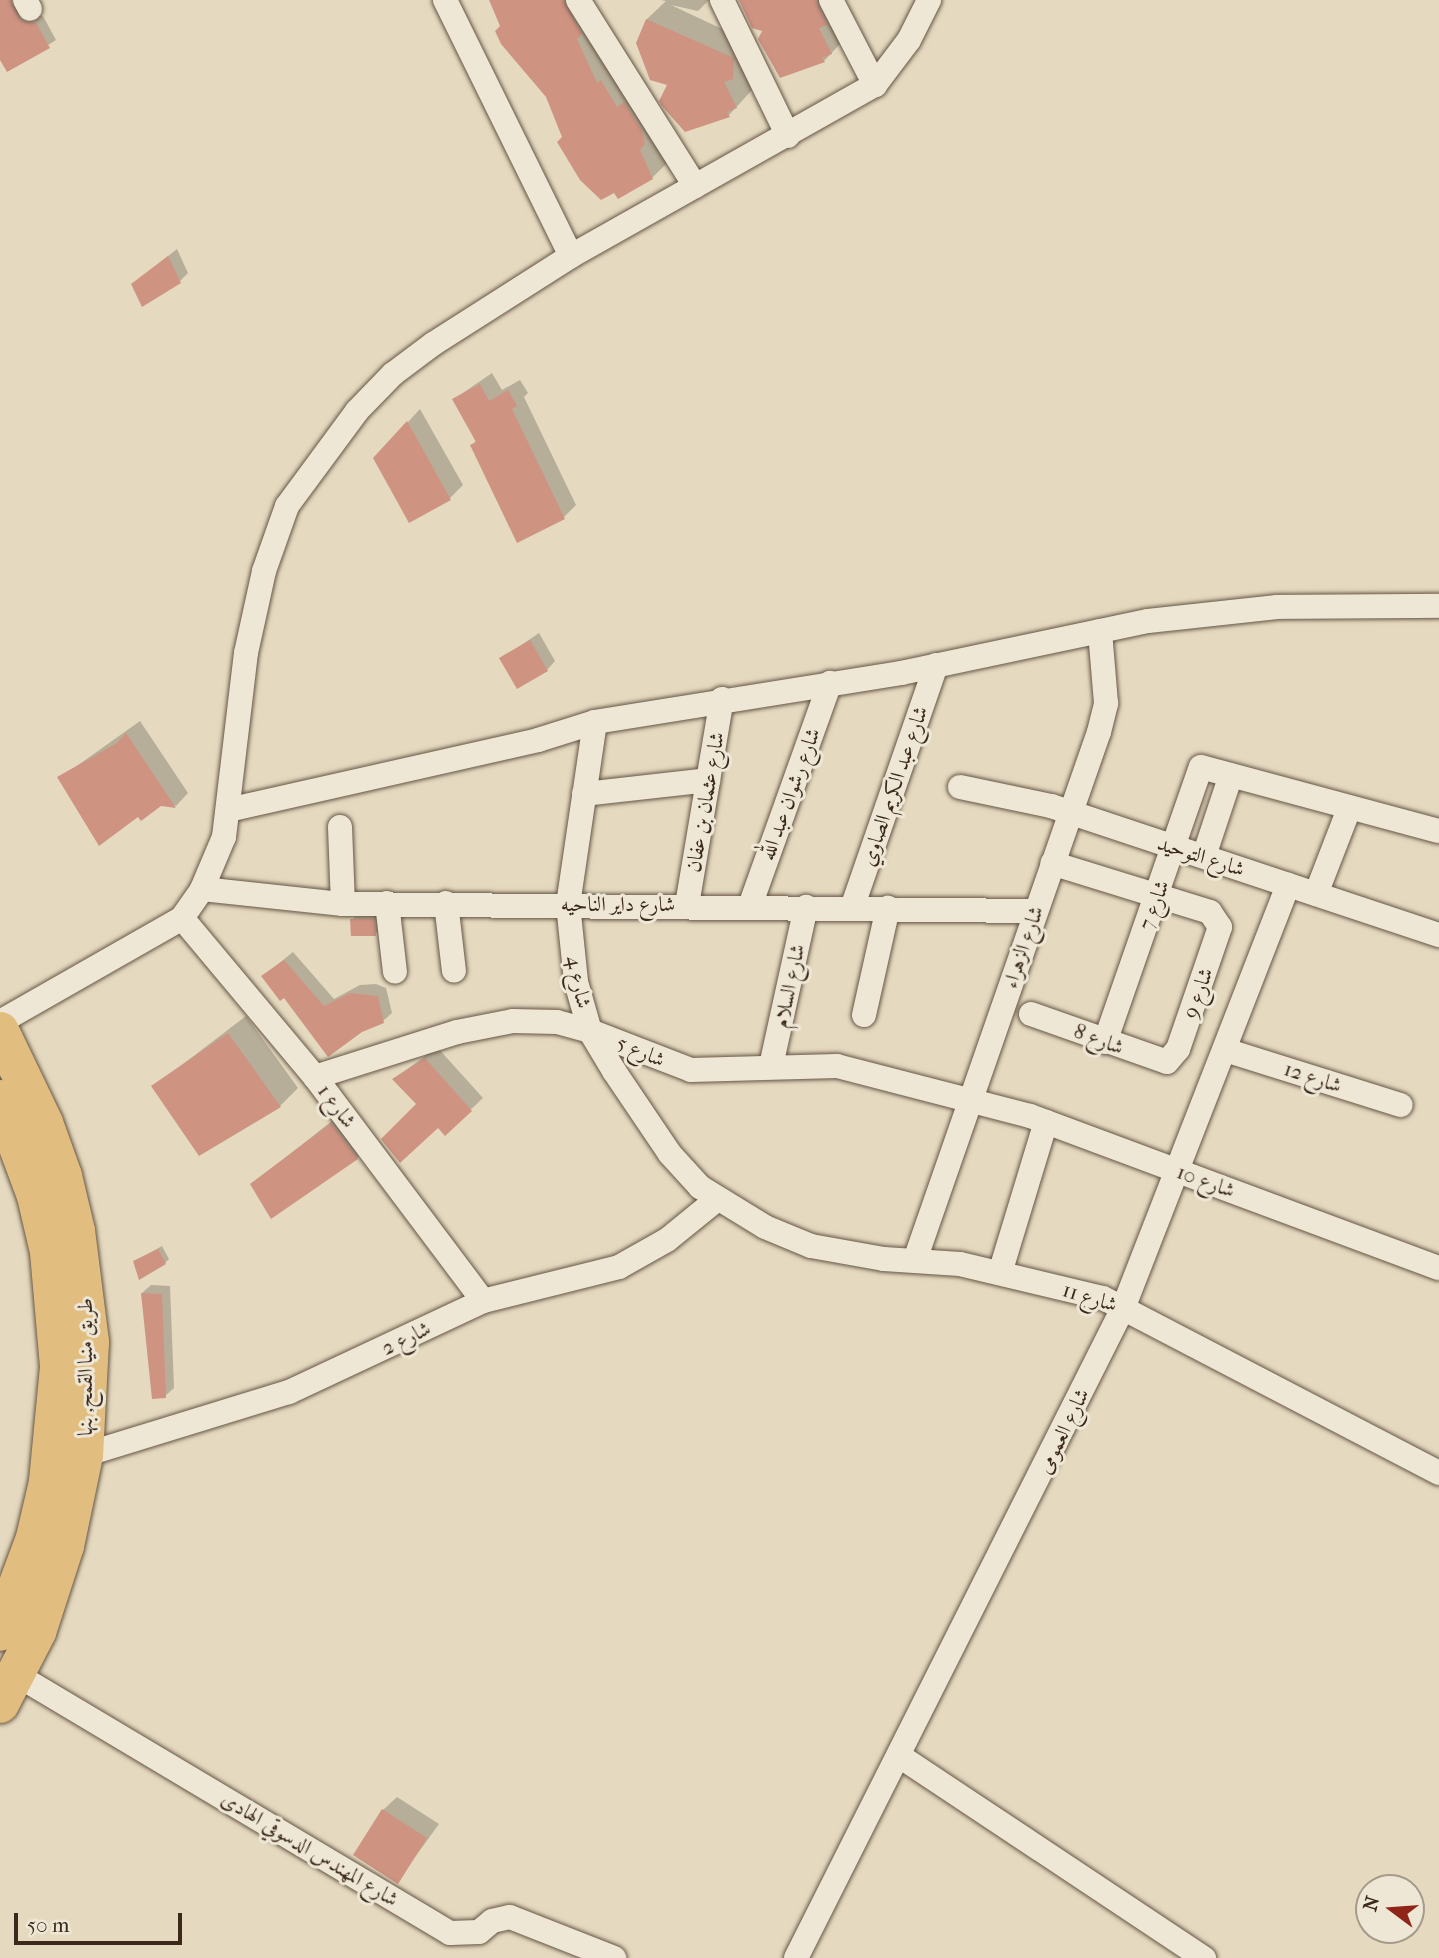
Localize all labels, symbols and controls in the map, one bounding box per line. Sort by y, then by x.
street label: شارع عبد الكريم الصاوي [855,703,933,869]
street label: شارع رشوان عبد الله [754,724,826,864]
street label: شارع عثمان بن عفان [680,730,730,874]
street label: شارع التوحيد [1154,830,1248,882]
street label: شارع 7 [1133,877,1175,933]
street label: شارع داير الناحيه [561,891,675,917]
street label: شارع الزهراء [997,903,1049,991]
street label: شارع السلام [768,942,810,1030]
street label: شارع 4 [561,953,597,1011]
street label: شارع 9 [1178,964,1218,1022]
street label: شارع 8 [1070,1018,1128,1060]
street label: شارع 5 [613,1030,669,1072]
street label: شارع 12 [1281,1056,1345,1098]
street label: شارع 1 [312,1079,362,1133]
street label: شارع 10 [1174,1159,1238,1203]
street label: شارع 11 [1060,1277,1120,1317]
street label: طريق منيا القمح, بنها [72,1298,98,1436]
street label: شارع 2 [377,1315,435,1361]
street label: شارع العمومى [1032,1384,1094,1478]
street label: شارع المهندس الدسوقي الهادى [217,1786,403,1912]
north arrow [1355,1874,1425,1944]
text: N [1359,1894,1384,1914]
scale bar [18,1898,186,1942]
text: 50 m [27,1913,70,1937]

